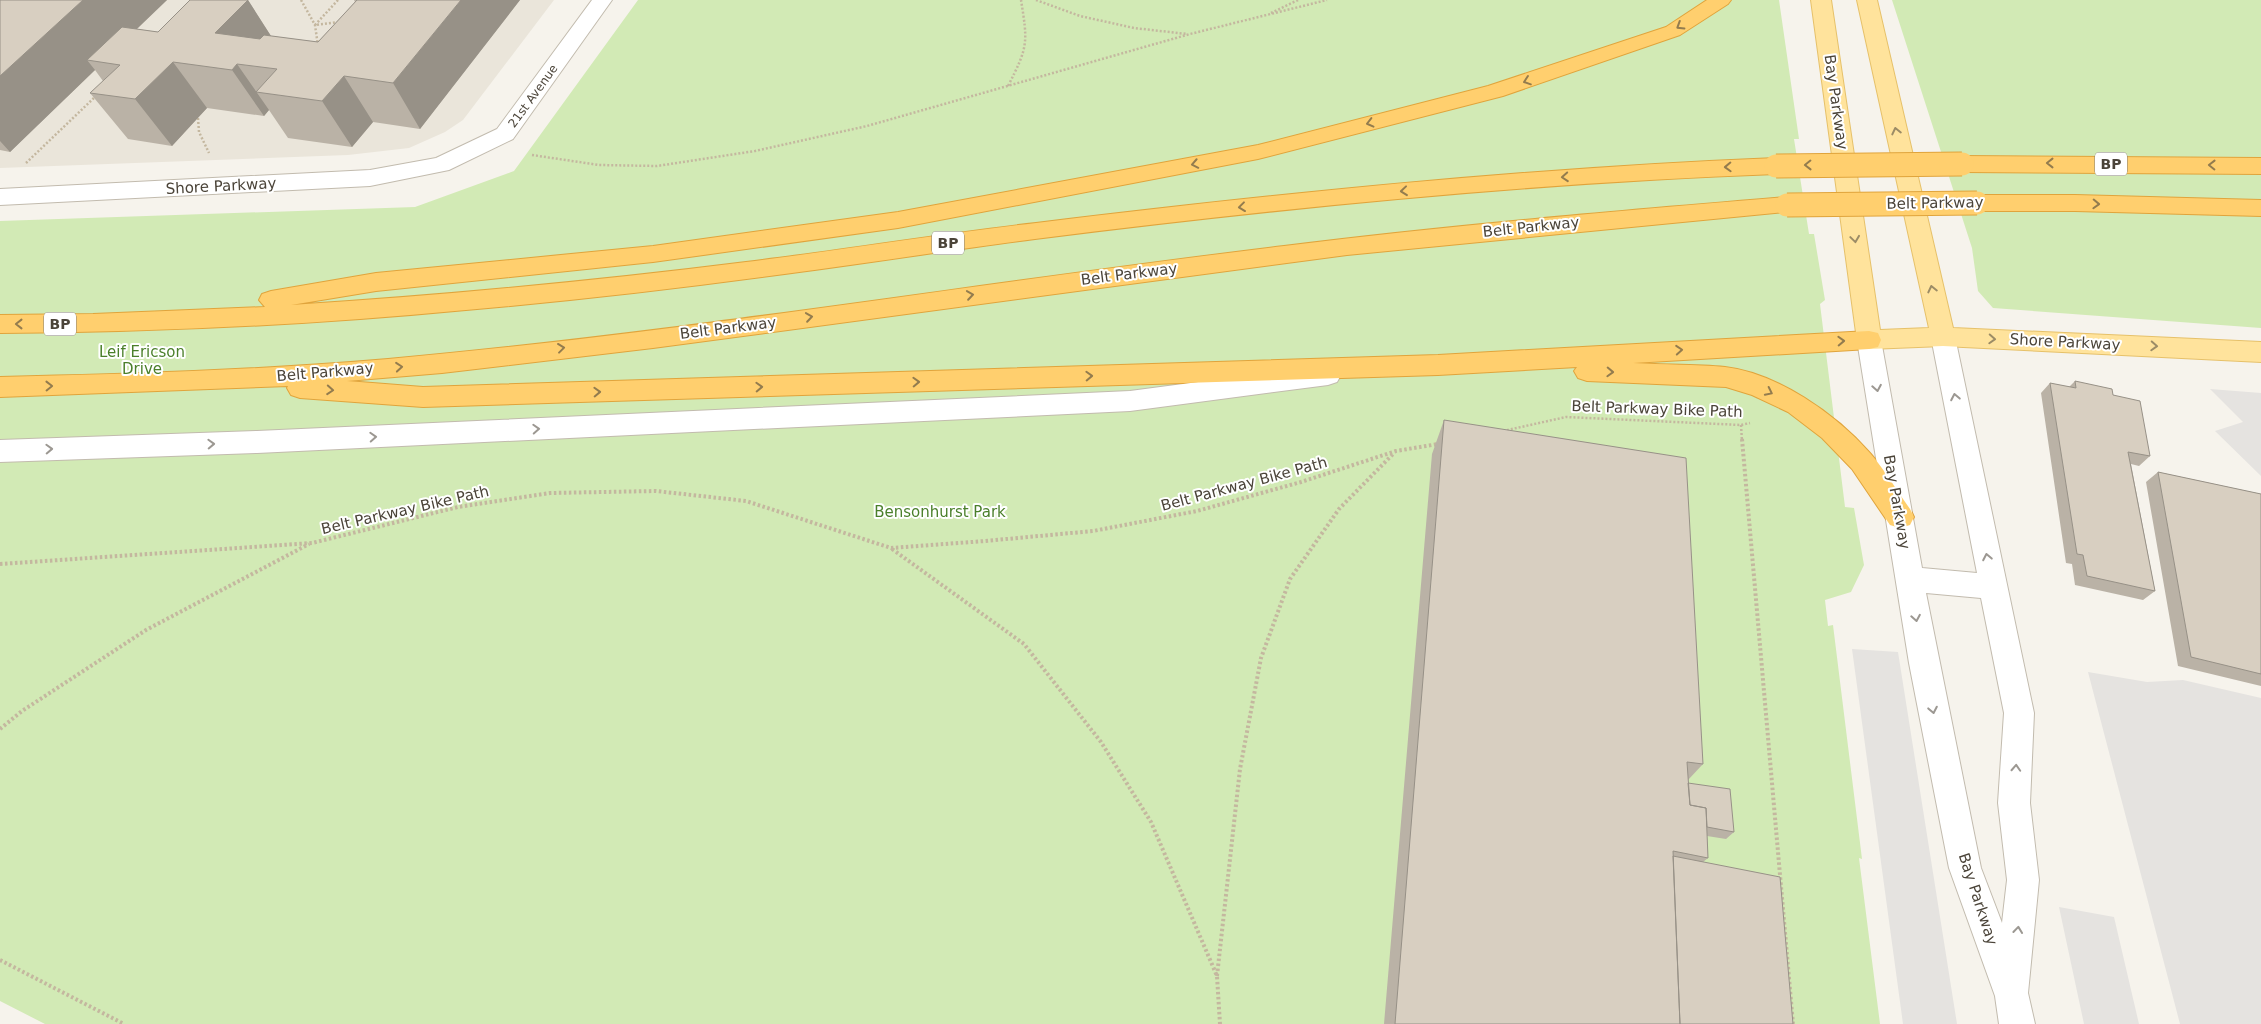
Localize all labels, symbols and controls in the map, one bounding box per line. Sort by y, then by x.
one-way arrow [1676,20,1685,30]
street label: Bay Parkway [1820,53,1852,151]
street label: 21st Avenue [505,62,561,130]
one-way arrow [1523,75,1532,85]
one-way arrow [1366,117,1375,128]
one-way arrow [1892,126,1902,135]
road number: BP [2095,152,2127,175]
one-way arrow [1191,158,1199,169]
one-way arrow [2046,158,2054,168]
one-way arrow [1804,160,1812,171]
one-way arrow [2208,160,2216,170]
one-way arrow [1723,162,1731,173]
one-way arrow [1561,171,1569,182]
street label: Shore Parkway [165,174,277,198]
one-way arrow [1399,185,1407,196]
street label: Belt Parkway [1886,193,1984,213]
one-way arrow [2092,198,2100,209]
one-way arrow [1238,201,1246,212]
street label: Belt Parkway [1482,213,1580,241]
road number: BP [932,232,964,254]
one-way arrow [1849,235,1860,243]
street label: Belt Parkway [1080,259,1178,289]
one-way arrow [1927,285,1938,294]
one-way arrow [966,290,974,301]
road number: BP [44,312,76,336]
one-way arrow [805,312,813,323]
street label: Belt Parkway [679,313,777,343]
one-way arrow [15,319,22,329]
street label: Shore Parkway [2009,330,2121,354]
one-way arrow [1988,334,1996,344]
one-way arrow [1838,336,1846,346]
one-way arrow [2150,341,2158,352]
park label: Leif Ericson Drive [99,343,185,378]
one-way arrow [557,343,565,354]
one-way arrow [1675,345,1683,356]
street label: Belt Parkway [276,359,374,385]
one-way arrow [396,361,404,372]
one-way arrow [1606,367,1614,378]
one-way arrow [1086,371,1093,381]
one-way arrow [912,376,920,387]
one-way arrow [45,380,53,391]
one-way arrow [756,381,764,392]
one-way arrow [1872,384,1882,393]
one-way arrow [326,385,334,396]
one-way arrow [593,386,601,397]
one-way arrow [1764,386,1773,396]
one-way arrow [1950,393,1961,402]
street label: Belt Parkway Bike Path [1571,397,1743,421]
one-way arrow [532,424,540,434]
one-way arrow [370,431,378,442]
one-way arrow [207,438,215,449]
one-way arrow [45,444,53,455]
street label: Belt Parkway Bike Path [1159,453,1329,515]
street label: Bay Parkway [1880,453,1914,551]
street label: Belt Parkway Bike Path [319,482,491,538]
park label: Bensonhurst Park [874,503,1006,521]
one-way arrow [1982,552,1993,561]
one-way arrow [1910,614,1921,622]
one-way arrow [1928,706,1938,715]
one-way arrow [2010,764,2021,772]
street label: Bay Parkway [1955,851,2001,947]
one-way arrow [2012,926,2023,934]

